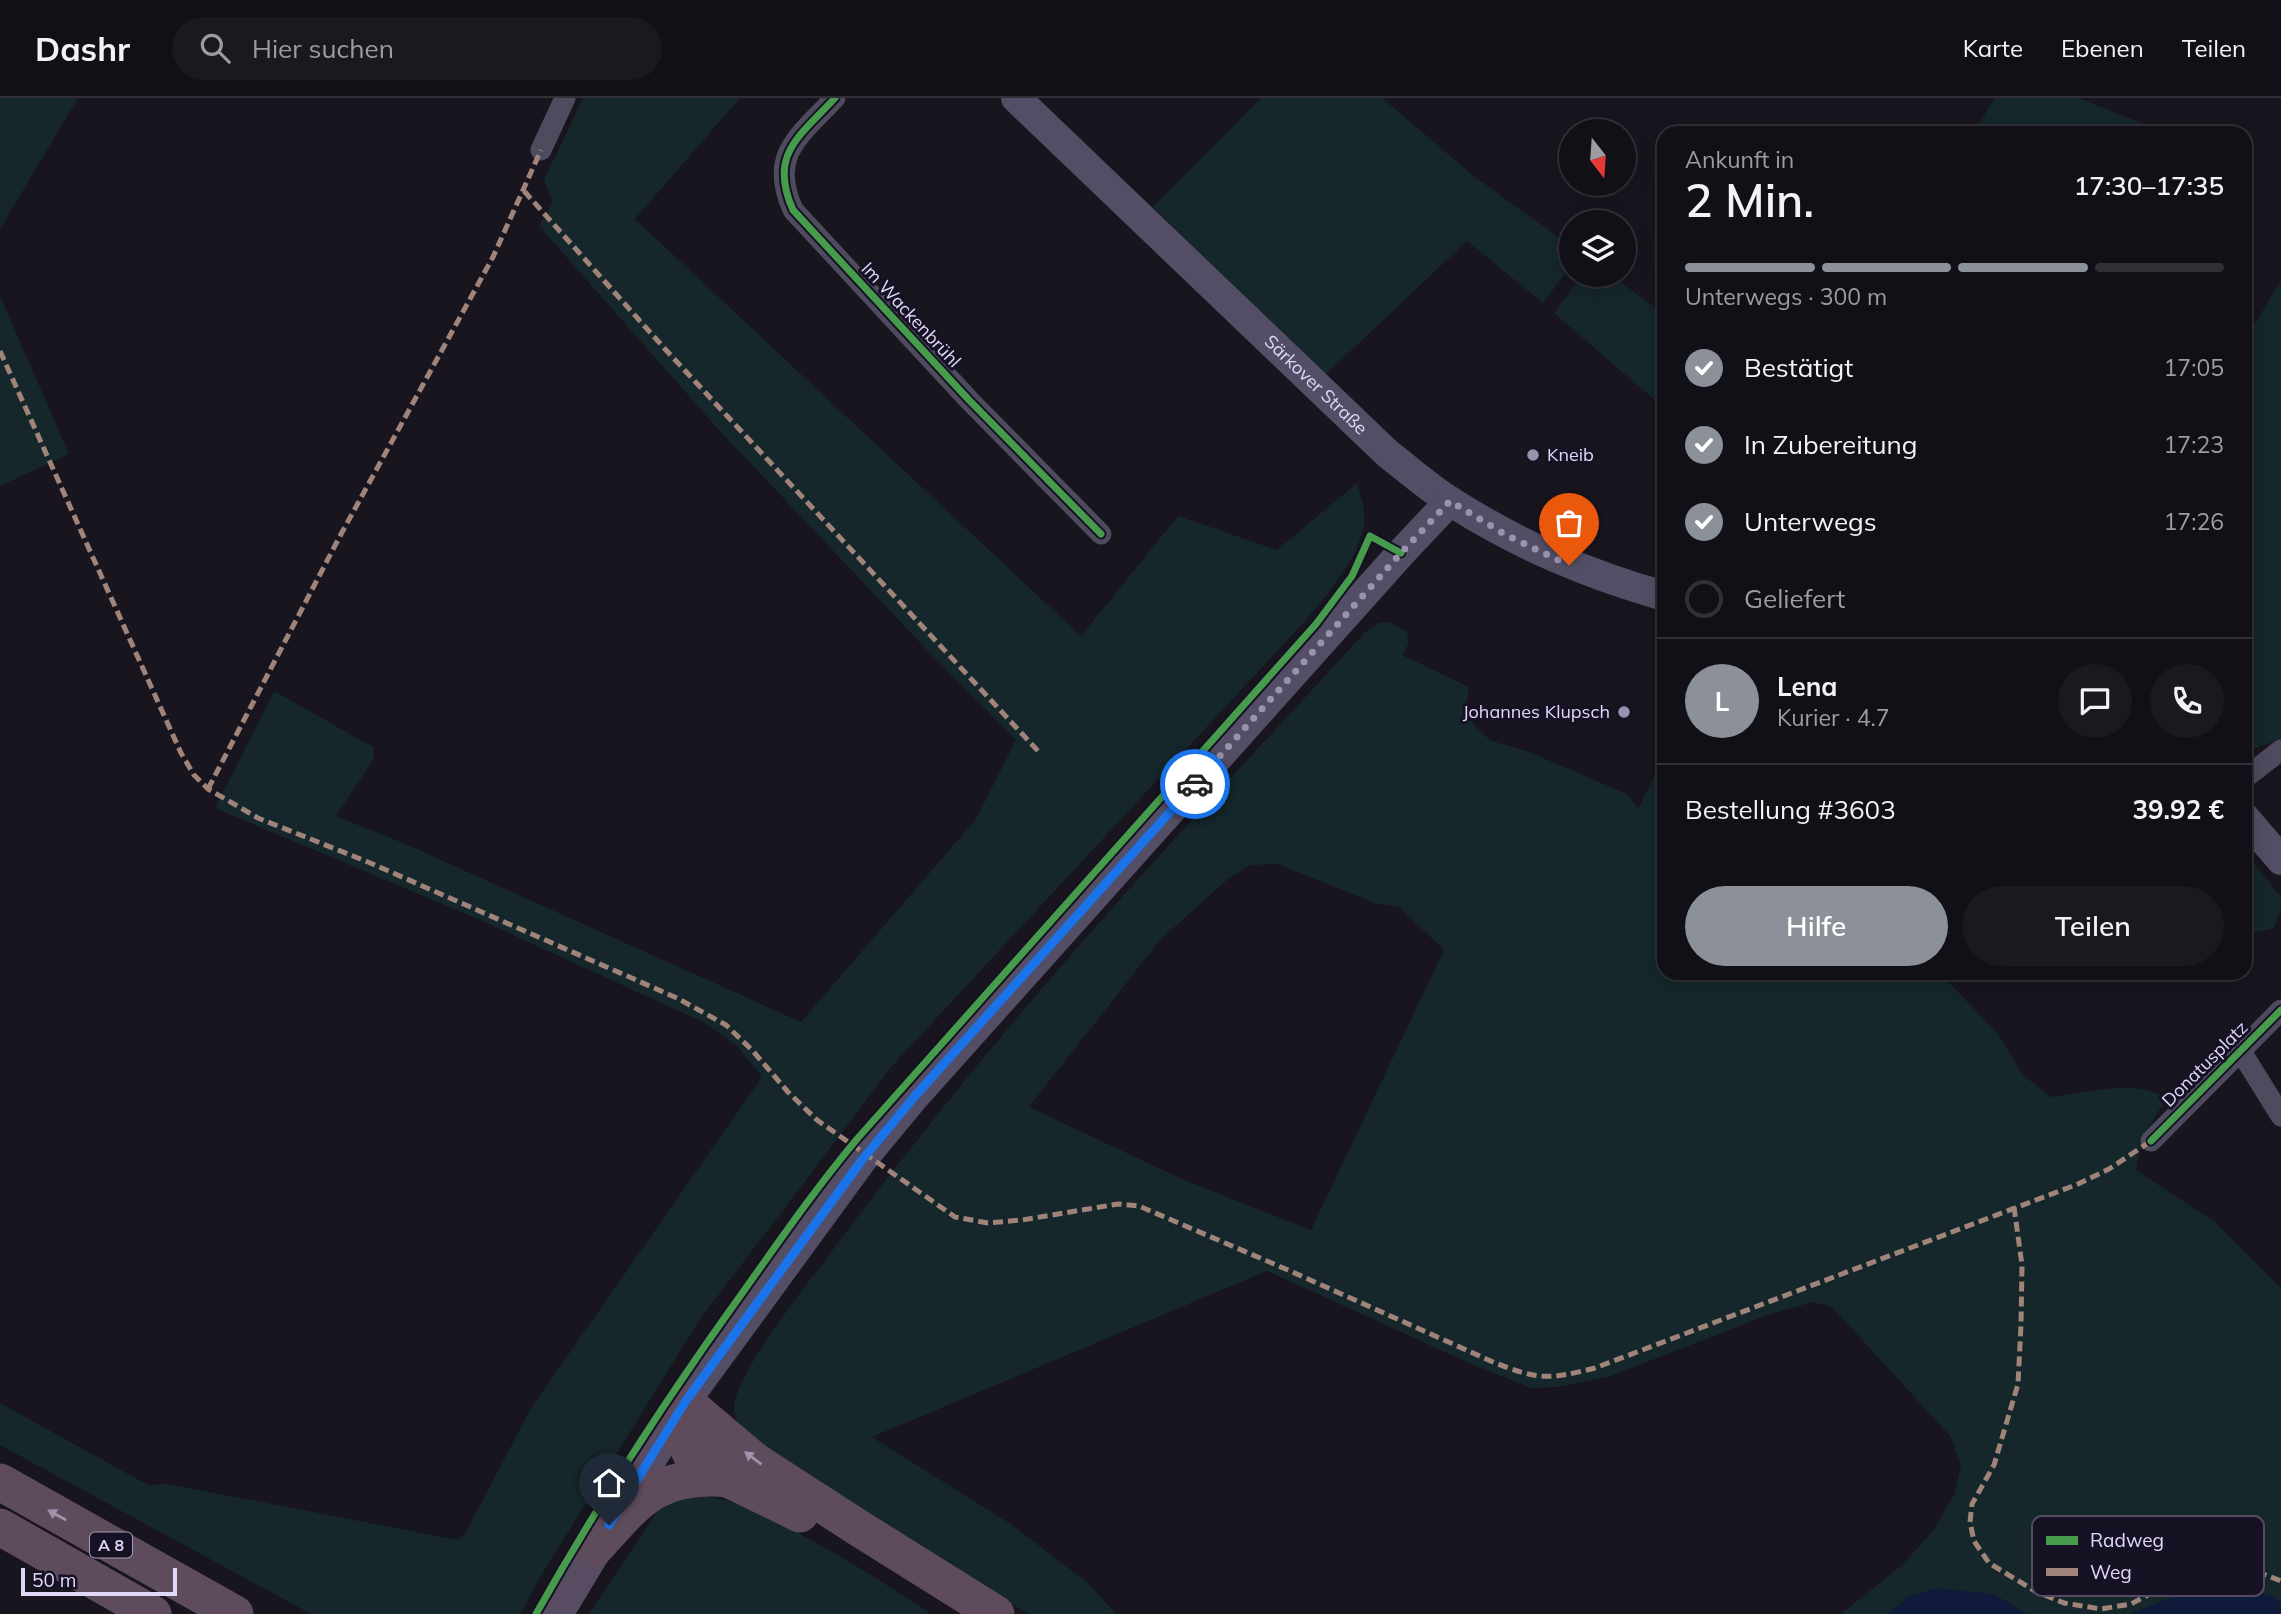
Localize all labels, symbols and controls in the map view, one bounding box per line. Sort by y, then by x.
search box [172,17,662,80]
text: Dashr [35,28,130,69]
icon: search [196,29,234,67]
text: Hier suchen [252,32,394,65]
text: Karte [1963,33,2023,63]
text: Ebenen [2061,33,2144,63]
text: Teilen [2182,33,2246,63]
north arrow [1559,119,1636,196]
map controls [1559,119,1636,287]
text: Ankunft in [1685,145,1794,174]
text: 17:30–17:35 [2074,169,2224,202]
text: 2 Min. [1685,171,1814,229]
button: layers [1559,210,1636,287]
street label: Im Wackenbrühl [857,257,966,372]
text: Unterwegs · 300 m [1685,282,1887,311]
street label: Särkover Straße [1260,330,1373,439]
icon: check [1685,349,1723,387]
text: Bestätigt [1744,351,1853,384]
text: 17:05 [2164,353,2224,382]
icon: check [1685,426,1723,464]
text: In Zubereitung [1744,428,1917,461]
text: 17:23 [2164,430,2224,459]
place label: Kneib [1547,443,1594,466]
marker: Kneib [1525,447,1541,463]
pin [1539,493,1599,565]
icon: check [1685,503,1723,541]
icon: bag [1550,504,1588,542]
text: Unterwegs [1744,505,1877,538]
text: 17:26 [2164,507,2224,536]
text: Geliefert [1744,582,1845,615]
button: chat [2058,664,2132,738]
button: phone [2150,664,2224,738]
text: Lena [1777,670,1837,703]
text: L [1715,685,1729,718]
place label: Johannes Klupsch [1463,700,1610,723]
text: Kurier · 4.7 [1777,703,1889,732]
marker: Johannes Klupsch [1616,704,1632,720]
courier [1160,749,1230,819]
icon: car [1176,765,1214,803]
text: Bestellung #3603 [1685,793,1896,826]
text: 39.92 € [2132,793,2224,826]
button: Hilfe [1685,886,1948,966]
button: Teilen [1962,886,2224,966]
street label: Donatusplatz [2157,1016,2252,1111]
one-way arrow [745,1451,763,1466]
pin [579,1453,639,1525]
icon: home [590,1464,628,1502]
one-way arrow [47,1509,67,1521]
legend [2032,1516,2264,1596]
text: Radweg [2090,1528,2164,1552]
road number: A 8 [90,1532,132,1558]
text: Weg [2090,1560,2132,1584]
scale bar [21,1565,177,1597]
text: 50 m [32,1568,76,1592]

